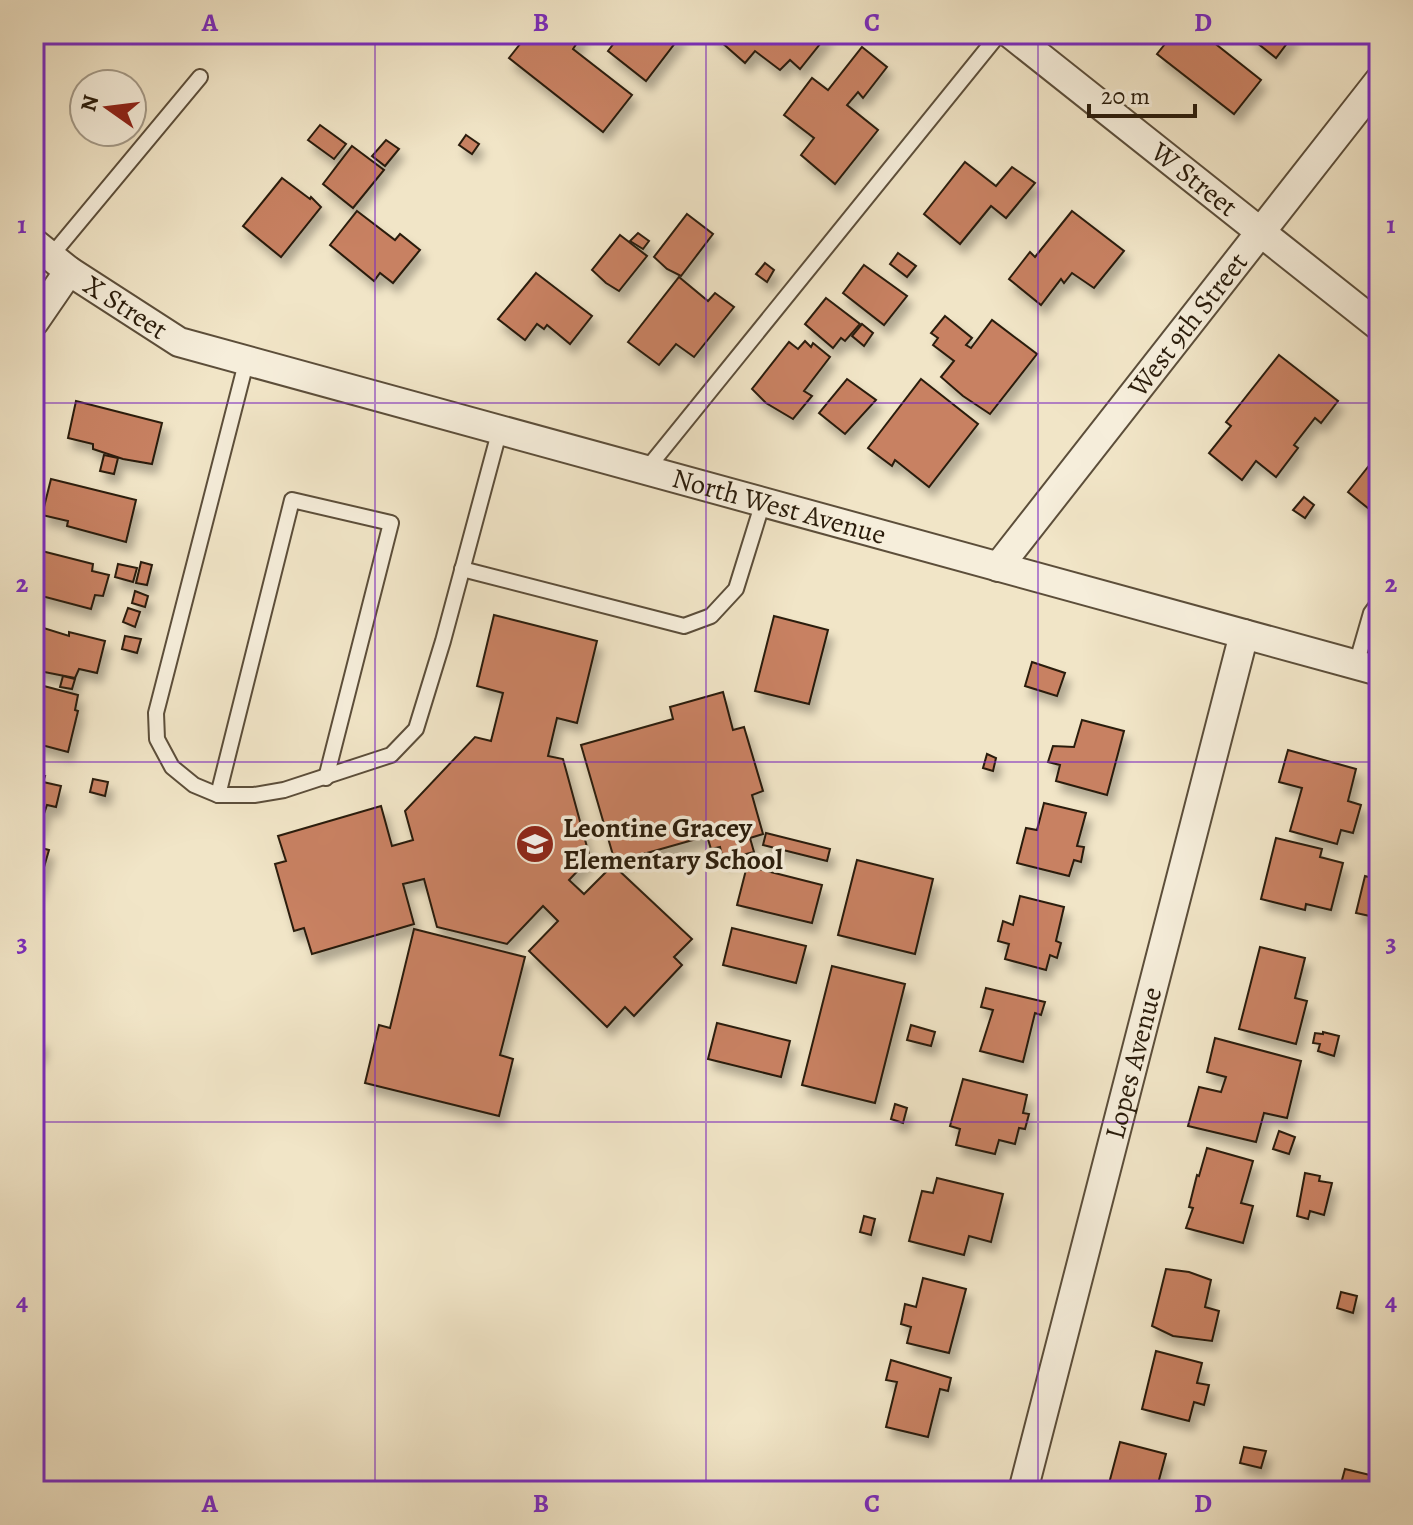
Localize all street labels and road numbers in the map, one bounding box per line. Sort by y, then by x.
street label: W Street [1142,133,1245,226]
street label: West 9th Street [1119,244,1257,406]
street label: X Street [76,266,175,349]
street label: North West Avenue [668,459,890,554]
street label: Lopes Avenue [1096,983,1171,1143]

